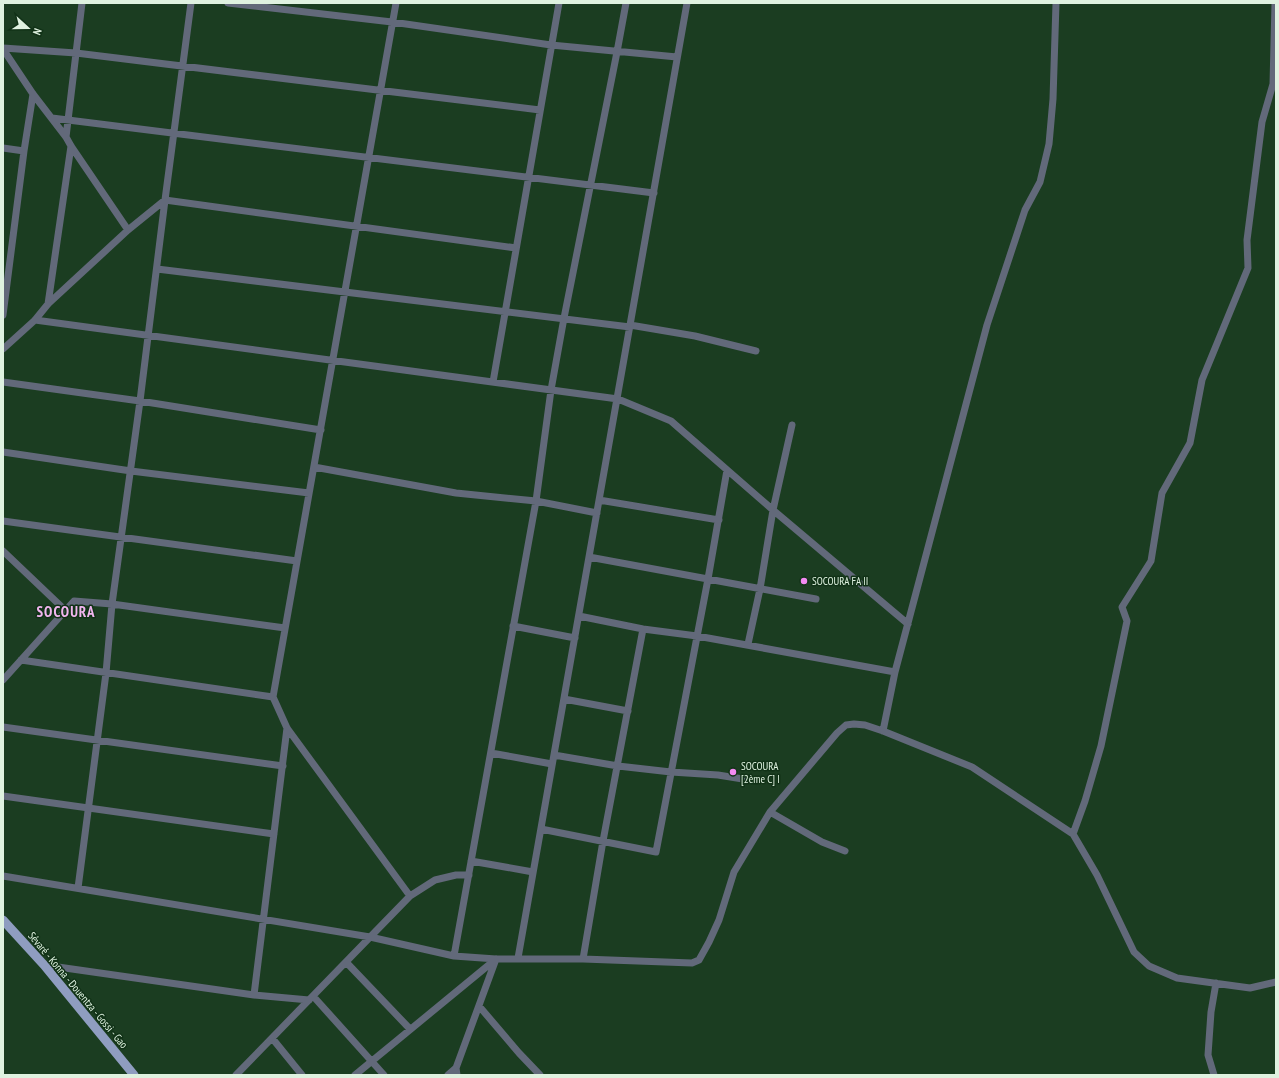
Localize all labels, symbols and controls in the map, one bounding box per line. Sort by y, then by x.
north arrow [8,8,48,48]
text: N [30,26,45,37]
place label: SOCOURA FA II [812,574,868,588]
marker: SOCOURA FA II [799,576,809,586]
district label: SOCOURA [37,602,95,621]
place label: SOCOURA [2ème C] I [741,759,780,786]
marker: SOCOURA [2ème C] I [728,767,738,777]
street label: Sévaré - Konna - Douentza - Gossi - Gao [25,929,131,1051]

